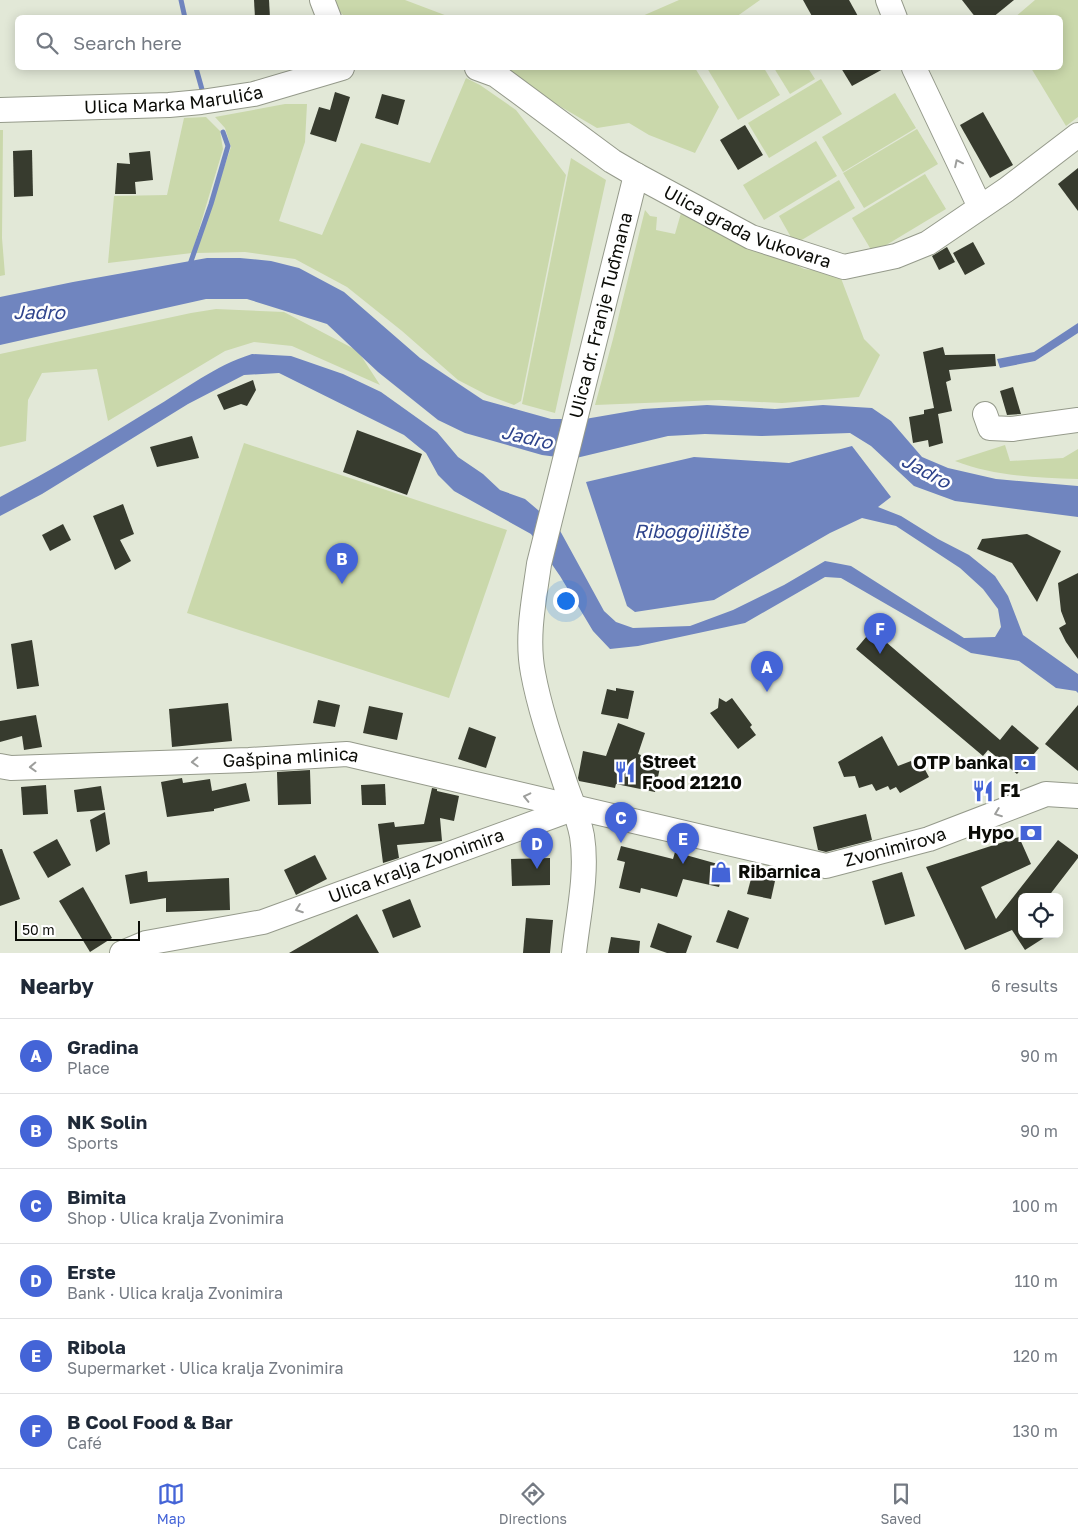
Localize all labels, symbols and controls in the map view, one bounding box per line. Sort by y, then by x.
search box [15,15,1063,70]
icon: search [33,29,61,57]
text: Search here [73,31,182,54]
street label: Ulica Marka Marulića [84,80,266,118]
one-way arrow [954,159,965,168]
street label: Ulica grada Vukovara [660,180,834,272]
street label: Ulica dr. Franje Tuđmana [564,210,636,420]
water label: Jadro [13,300,66,323]
water label: Jadro [499,420,556,454]
water label: Jadro [898,448,956,494]
water label: Ribogojilište [634,519,750,542]
pin: B [326,543,358,584]
your location [553,588,579,614]
pin: F [864,613,896,654]
pin: A [751,651,783,692]
street label: Gašpina mlinica [222,742,361,771]
place label: Street Food 21210 [642,750,742,793]
bank icon: OTP banka [1012,750,1038,776]
place label: OTP banka [913,751,1008,773]
one-way arrow [191,756,199,767]
restaurant icon: Street Food 21210 [612,759,638,785]
one-way arrow [28,762,36,773]
restaurant icon: F1 [970,778,996,804]
place label: F1 [1000,779,1020,801]
one-way arrow [523,792,532,803]
pin: C [605,802,637,843]
one-way arrow [994,806,1003,817]
bank icon: Hypo [1018,820,1044,846]
place label: Hypo [968,821,1014,843]
street label: Zvonimirova [842,822,949,871]
street label: Ulica kralja Zvonimira [325,823,507,907]
pin: E [667,823,699,864]
pin: D [521,828,553,869]
shop icon: Ribarnica [708,859,734,885]
place label: Ribarnica [738,860,821,882]
map controls [1018,893,1063,938]
button: locate [1018,893,1063,938]
one-way arrow [295,903,304,913]
scale bar [15,918,140,941]
text: 50 m [22,921,55,938]
text: Nearby [20,973,94,999]
text: 6 results [991,976,1058,996]
text: Gradina [67,1035,139,1058]
text: A [30,1046,42,1066]
text: 90 m [1020,1046,1058,1066]
text: Place [67,1058,110,1078]
text: NK Solin [67,1110,147,1133]
text: B [30,1121,42,1141]
text: 90 m [1020,1121,1058,1141]
text: Sports [67,1133,118,1153]
text: Bimita [67,1185,126,1208]
text: C [30,1196,42,1216]
text: 100 m [1012,1196,1058,1216]
text: Shop · Ulica kralja Zvonimira [67,1208,284,1228]
text: Erste [67,1260,116,1283]
text: D [30,1271,42,1291]
text: 110 m [1014,1271,1058,1291]
text: Bank · Ulica kralja Zvonimira [67,1283,283,1303]
text: Ribola [67,1335,126,1358]
text: E [31,1346,41,1366]
text: 120 m [1013,1346,1058,1366]
text: Supermarket · Ulica kralja Zvonimira [67,1358,344,1378]
text: B Cool Food & Bar [67,1410,233,1433]
text: F [31,1421,41,1441]
text: 130 m [1013,1421,1058,1441]
text: Café [67,1433,102,1453]
tab: Map [157,1480,185,1527]
tab: Directions [499,1480,567,1527]
tab: Saved [880,1480,921,1527]

